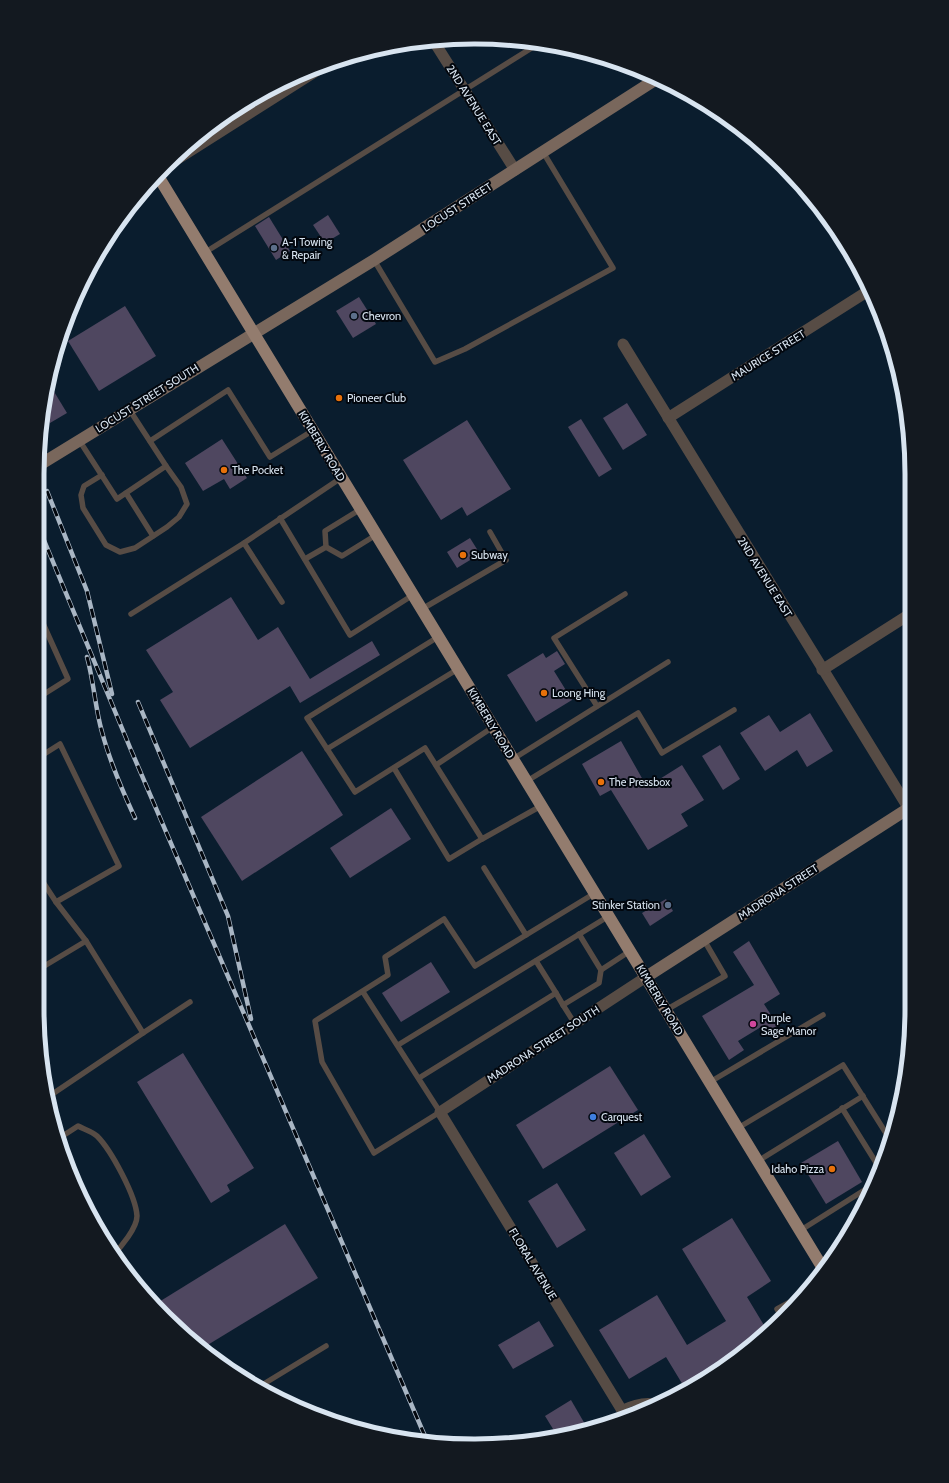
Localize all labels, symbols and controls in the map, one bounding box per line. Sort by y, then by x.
street label: 2ND AVENUE EAST [444,62,505,148]
street label: LOCUST STREET [420,179,495,235]
place label: A-1 Towing & Repair [282,235,333,262]
marker: A-1 Towing & Repair [269,243,279,253]
place label: Chevron [362,309,401,323]
marker: Chevron [349,311,359,321]
street label: MAURICE STREET [728,326,808,384]
street label: LOCUST STREET SOUTH [93,360,201,436]
place label: Pioneer Club [347,391,406,405]
marker: Pioneer Club [334,393,344,403]
street label: KIMBERLY ROAD [295,408,349,484]
place label: The Pocket [232,463,283,477]
marker: The Pocket [219,465,229,475]
street label: 2ND AVENUE EAST [735,534,796,620]
place label: Subway [471,548,508,562]
marker: Subway [458,550,468,560]
street label: KIMBERLY ROAD [464,685,518,761]
place label: Loong Hing [552,686,606,700]
marker: Loong Hing [539,688,549,698]
place label: The Pressbox [609,775,671,789]
marker: The Pressbox [596,777,606,787]
street label: MADRONA STREET [735,861,821,923]
place label: Stinker Station [592,898,660,912]
marker: Stinker Station [663,900,673,910]
street label: KIMBERLY ROAD [633,962,687,1038]
street label: MADRONA STREET SOUTH [484,1002,602,1086]
place label: Purple Sage Manor [761,1011,817,1038]
marker: Purple Sage Manor [748,1019,758,1029]
place label: Carquest [601,1110,642,1124]
marker: Carquest [588,1112,598,1122]
place label: Idaho Pizza [771,1162,825,1176]
marker: Idaho Pizza [827,1164,837,1174]
street label: FLORAL AVENUE [506,1225,560,1303]

